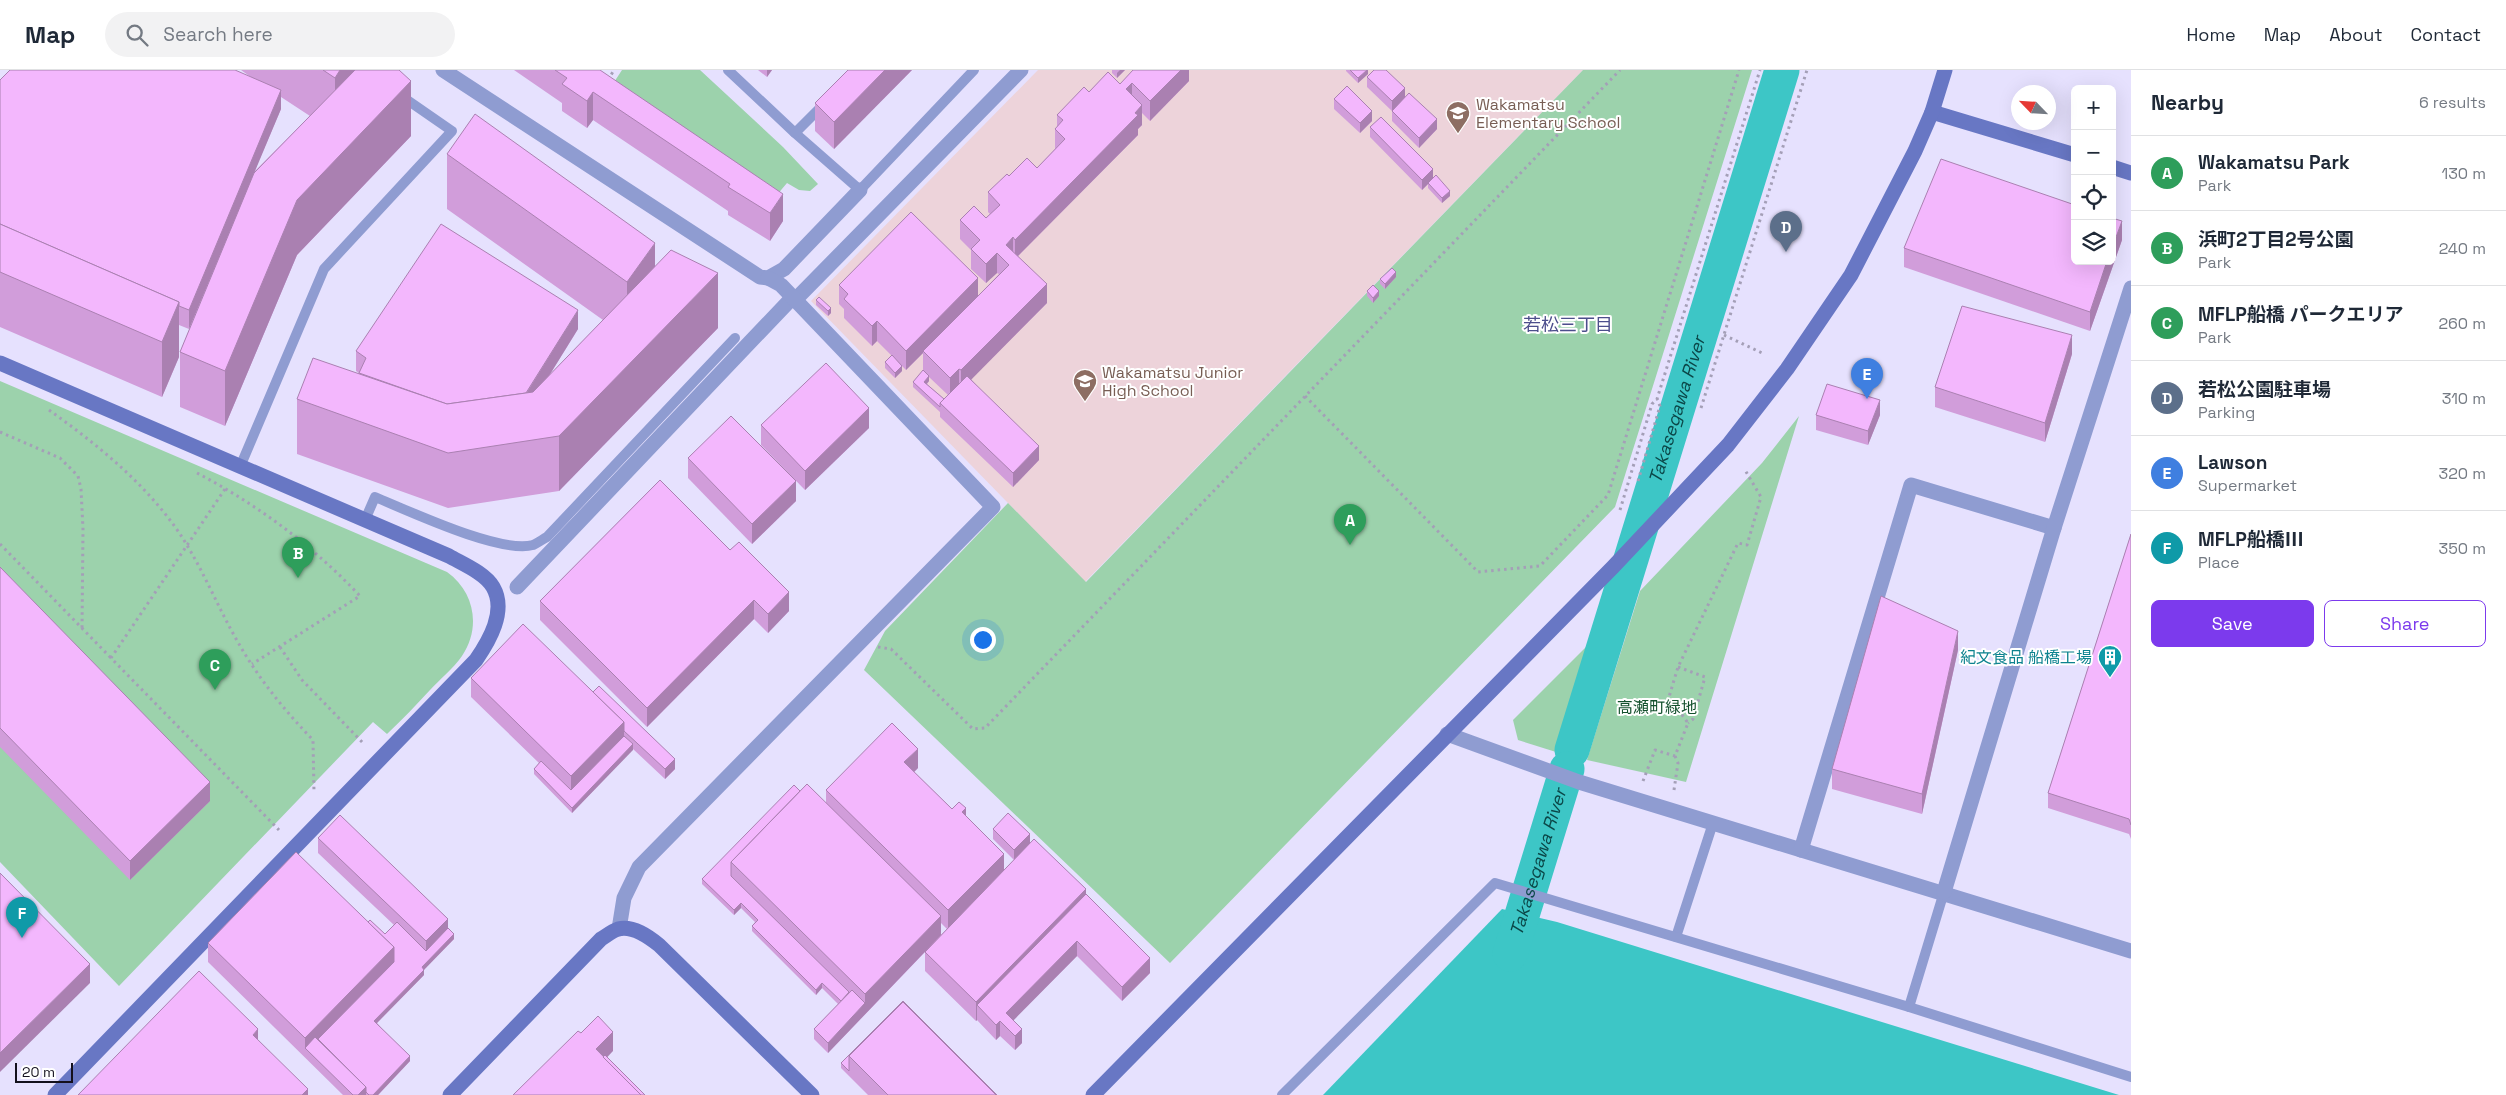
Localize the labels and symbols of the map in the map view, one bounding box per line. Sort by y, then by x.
north arrow [2011,85,2056,130]
place label: Wakamatsu Elementary School [1476,94,1621,133]
school or university icon: Wakamatsu Elementary School [1445,100,1471,134]
pin: D [1770,211,1802,252]
district label: 若松三丁目 [1523,313,1613,336]
water label: Takasegawa River [1643,331,1711,486]
pin: E [1851,358,1883,399]
place label: Wakamatsu Junior High School [1102,362,1243,401]
school or university icon: Wakamatsu Junior High School [1072,368,1098,402]
pin: A [1334,504,1366,545]
pin: B [282,537,314,578]
your location [970,627,996,653]
building icon: 紀文食品 船橋工場 [2097,644,2123,678]
place label: 紀文食品 船橋工場 [1960,647,2092,668]
pin: C [199,649,231,690]
park label: 高瀬町緑地 [1617,697,1697,718]
water label: Takasegawa River [1504,784,1572,939]
pin: F [6,897,38,938]
scale bar [15,1060,72,1083]

